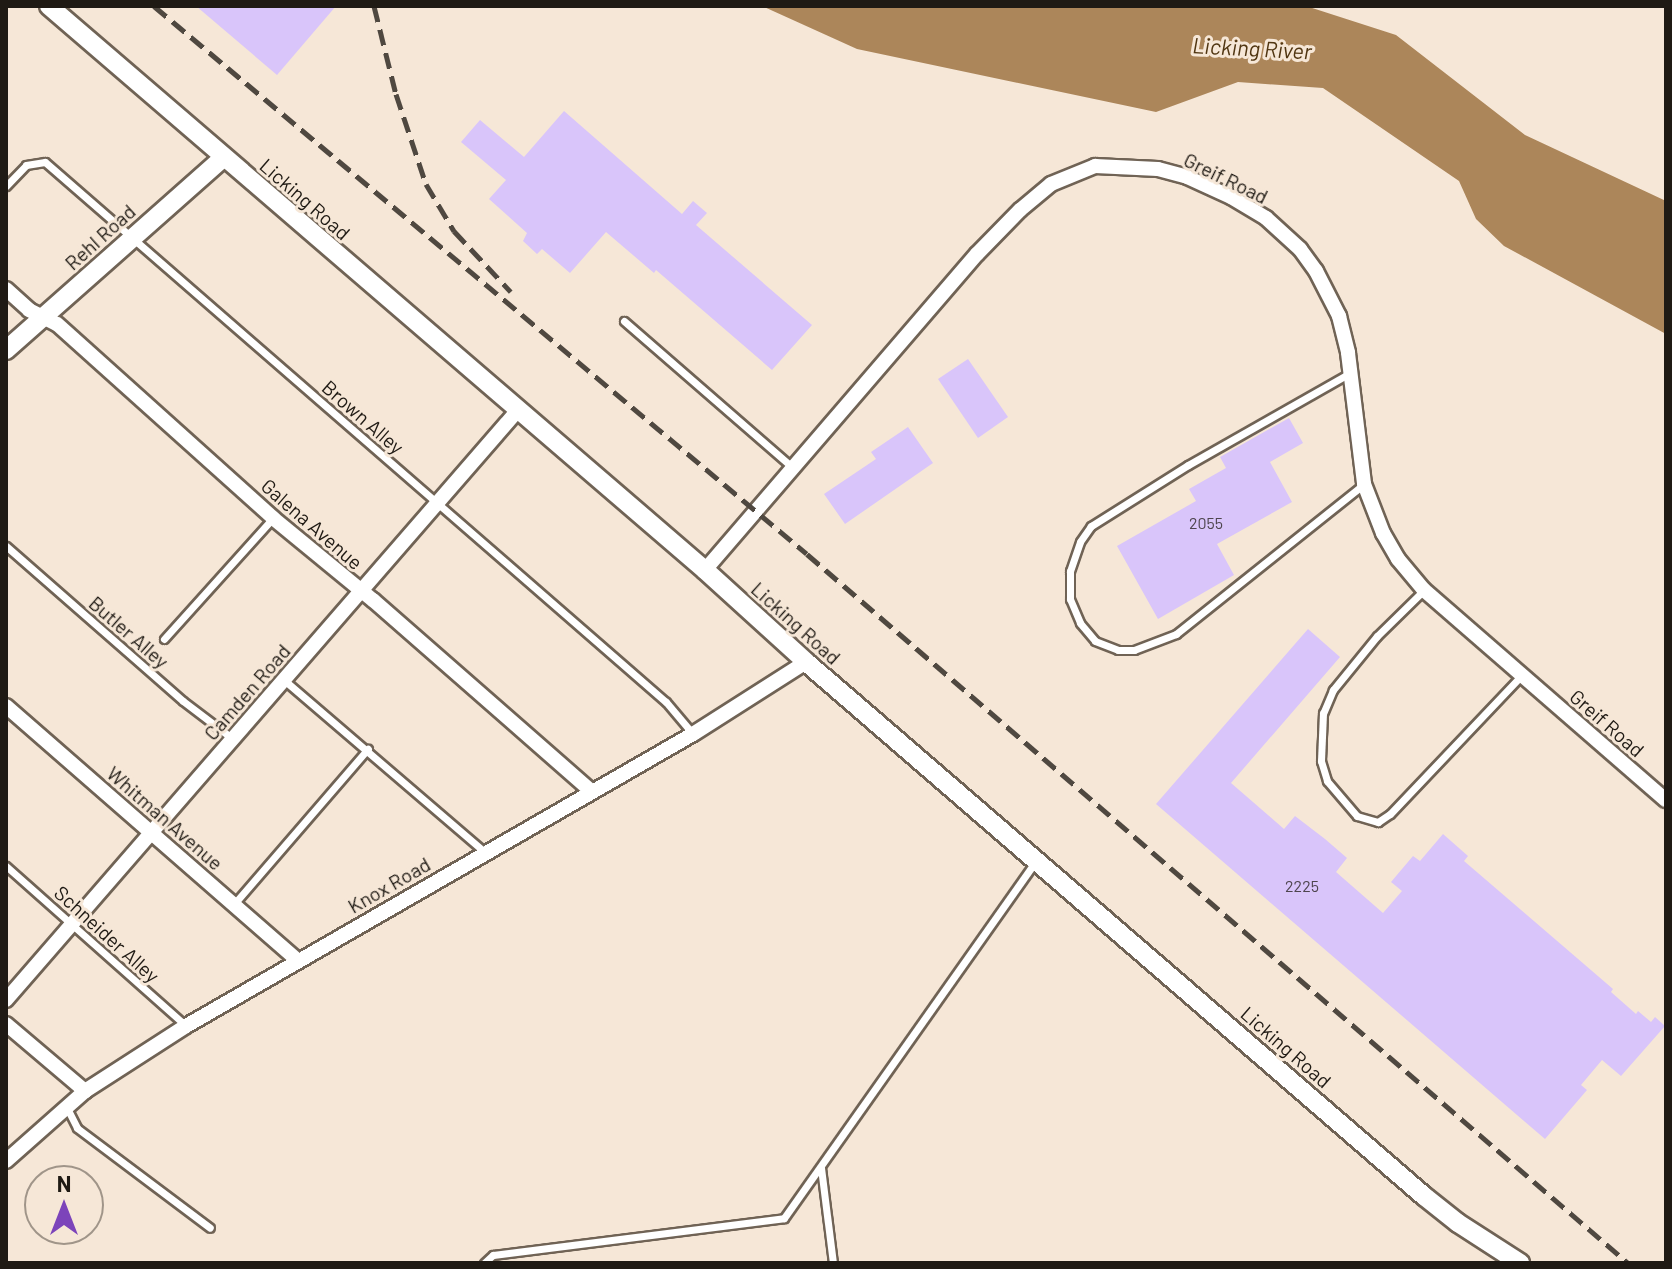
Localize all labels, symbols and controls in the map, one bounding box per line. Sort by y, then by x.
water label: Licking River [1192,32,1312,64]
street label: Greif Road [1180,147,1272,209]
street label: Licking Road [255,153,355,245]
street label: Rehl Road [60,199,140,275]
street label: Brown Alley [317,375,409,459]
street label: Galena Avenue [257,474,367,574]
house number: 2055 [1189,513,1223,533]
street label: Licking Road [746,577,846,669]
street label: Butler Alley [84,591,174,673]
street label: Camden Road [199,639,295,745]
street label: Greif Road [1565,684,1649,762]
street label: Whitman Avenue [102,761,228,875]
street label: Knox Road [343,852,435,918]
house number: 2225 [1285,876,1319,896]
street label: Schneider Alley [50,881,164,987]
street label: Licking Road [1236,1001,1336,1093]
north arrow [24,1165,104,1245]
text: N [57,1170,71,1196]

